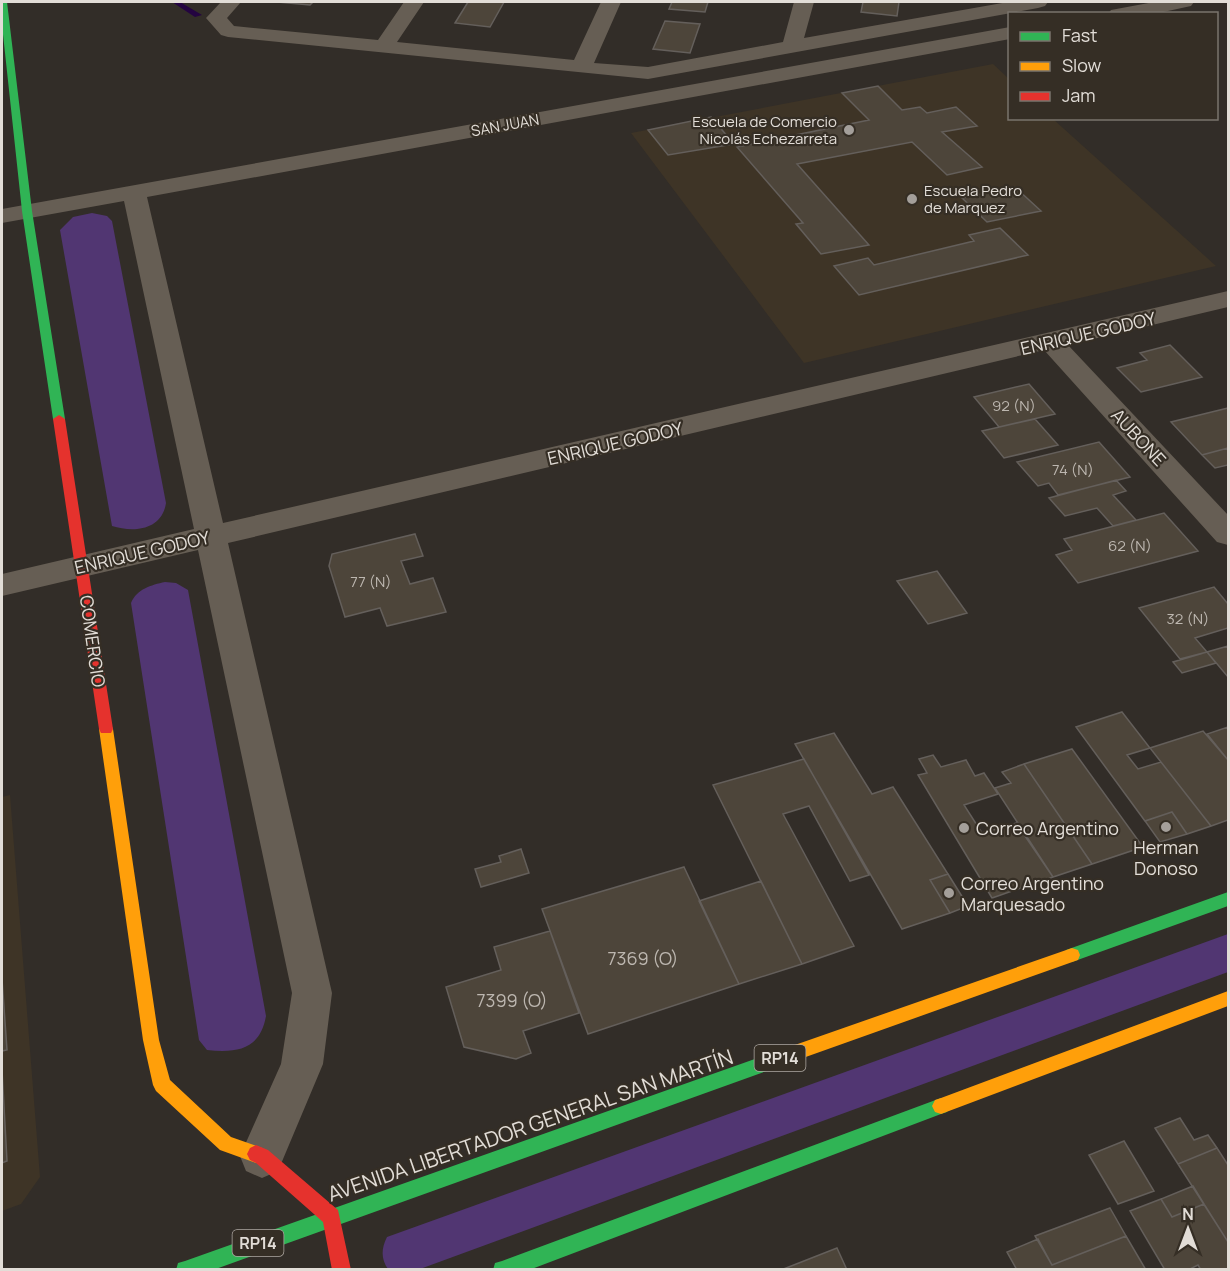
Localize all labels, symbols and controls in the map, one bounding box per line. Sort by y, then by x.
legend [1008,12,1218,120]
text: Fast [1062,23,1097,47]
text: Slow [1062,53,1102,77]
text: Jam [1062,83,1096,107]
street label: SAN JUAN [469,109,541,141]
place label: Escuela de Comercio Nicolás Echezarreta [692,111,837,149]
marker: Escuela de Comercio Nicolás Echezarreta [842,123,856,137]
place label: Escuela Pedro de Marquez [924,180,1022,218]
marker: Escuela Pedro de Marquez [905,192,919,206]
street label: ENRIQUE GODOY [1018,306,1159,360]
house number: 92 (N) [992,395,1036,416]
street label: AUBONE [1106,403,1172,471]
street label: ENRIQUE GODOY [545,416,686,470]
house number: 74 (N) [1052,459,1094,480]
street label: ENRIQUE GODOY [72,525,213,579]
house number: 62 (N) [1108,535,1152,556]
house number: 77 (N) [350,571,392,592]
street label: COMERCIO [75,593,111,689]
house number: 32 (N) [1167,608,1209,629]
place label: Correo Argentino [976,816,1119,840]
marker: Herman Donoso [1159,820,1173,834]
marker: Correo Argentino [957,821,971,835]
place label: Herman Donoso [1133,835,1199,880]
place label: Correo Argentino Marquesado [961,871,1104,916]
marker: Correo Argentino Marquesado [942,886,956,900]
house number: 7369 (O) [607,946,679,970]
house number: 7399 (O) [476,988,548,1012]
street label: AVENIDA LIBERTADOR GENERAL SAN MARTÍN [323,1042,737,1208]
road number: RP14 [754,1045,806,1071]
north arrow [1158,1199,1218,1259]
text: N [1182,1203,1194,1225]
road number: RP14 [232,1230,284,1256]

